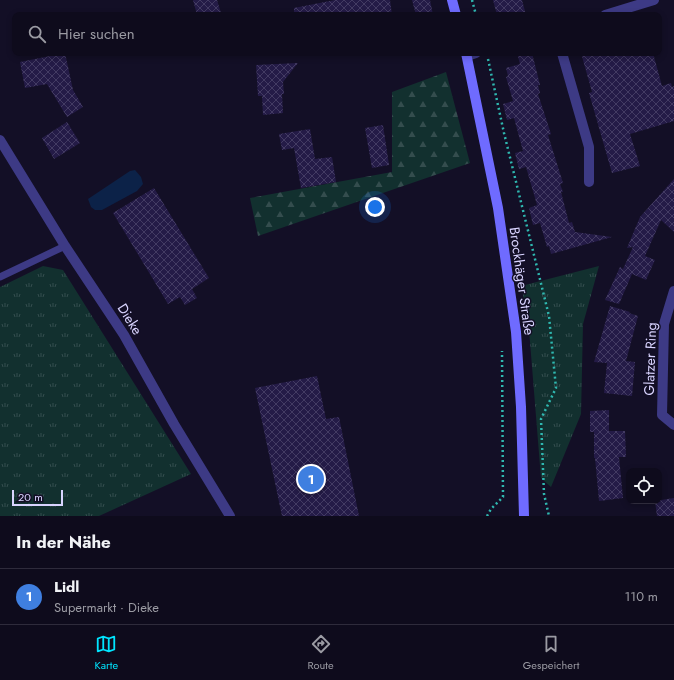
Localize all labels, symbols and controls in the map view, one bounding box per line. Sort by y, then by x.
search box [12,12,662,56]
icon: search [26,23,48,45]
text: Hier suchen [58,23,135,45]
your location [365,197,385,217]
street label: Brockhäger Straße [505,226,539,336]
street label: Dieke [113,299,147,339]
street label: Glatzer Ring [639,322,661,396]
pin: 1 [298,464,324,494]
map controls [626,468,662,504]
button: locate [626,468,662,504]
scale bar [12,488,63,507]
text: 20 m [18,489,43,505]
text: In der Nähe [16,530,111,554]
text: Lidl [54,576,79,598]
text: 1 [26,587,32,606]
text: 110 m [624,587,658,606]
text: Supermarkt · Dieke [54,598,159,617]
tab: Karte [95,633,118,673]
tab: Route [307,633,334,673]
tab: Gespeichert [523,633,579,673]

